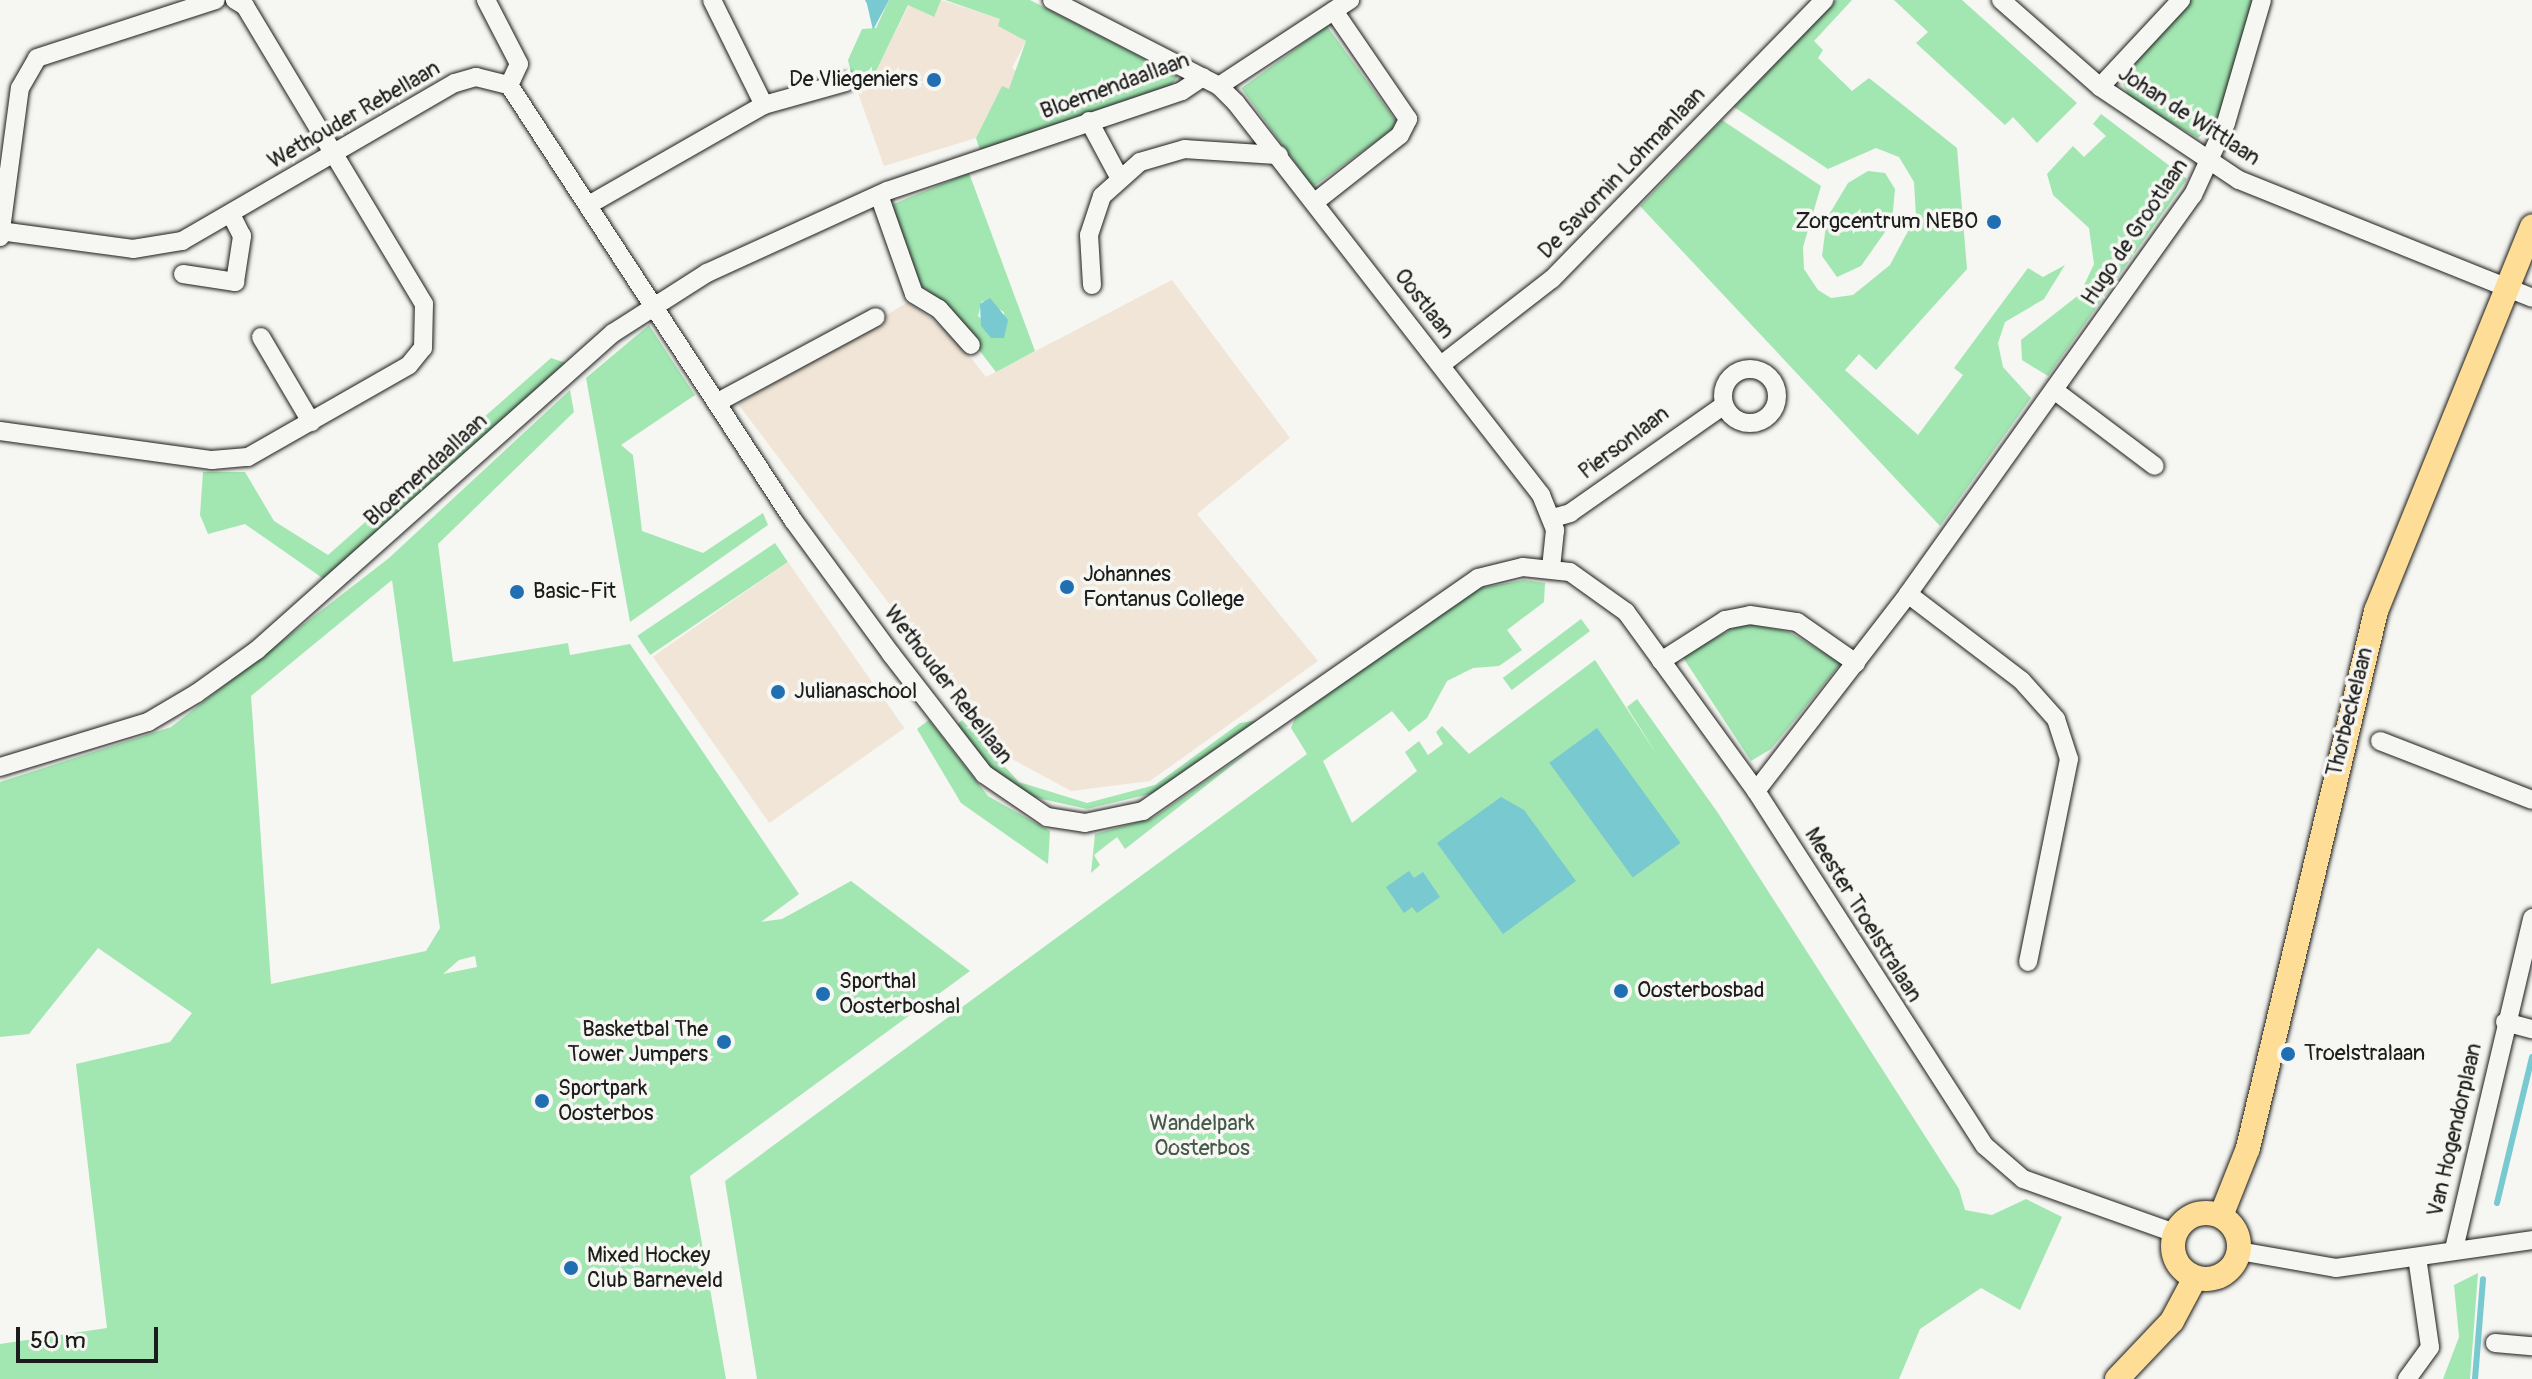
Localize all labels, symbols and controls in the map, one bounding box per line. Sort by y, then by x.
street label: Bloemendaallaan [1037,47,1193,125]
street label: Wethouder Rebellaan [263,55,445,175]
street label: Johan de Wittlaan [2113,60,2265,172]
place label: De Vliegeniers [789,67,918,93]
marker: De Vliegeniers [925,71,943,89]
street label: De Savornin Lohmanlaan [1533,81,1711,265]
street label: Hugo de Grootlaan [2076,154,2194,310]
place label: Zorgcentrum NEBO [1795,209,1978,235]
marker: Zorgcentrum NEBO [1985,213,2003,231]
street label: Oostlaan [1388,264,1460,344]
street label: Piersonlaan [1574,401,1674,485]
street label: Bloemendaallaan [359,408,493,532]
place label: Johannes Fontanus College [1083,561,1244,612]
marker: Johannes Fontanus College [1058,578,1076,596]
place label: Basic-Fit [533,579,616,605]
marker: Basic-Fit [508,583,526,601]
street label: Wethouder Rebellaan [878,600,1018,770]
street label: Thorbeckelaan [2321,645,2379,779]
place label: Julianaschool [794,679,917,705]
marker: Julianaschool [769,683,787,701]
street label: Meester Troelstralaan [1799,823,1927,1007]
place label: Sporthal Oosterboshal [839,968,960,1020]
place label: Oosterbosbad [1637,978,1764,1004]
marker: Oosterbosbad [1612,982,1630,1000]
marker: Sporthal Oosterboshal [814,985,832,1003]
place label: Basketbal The Tower Jumpers [567,1016,708,1068]
marker: Basketbal The Tower Jumpers [715,1033,733,1051]
place label: Troelstralaan [2304,1041,2425,1067]
street label: Van Hogendorplaan [2422,1041,2488,1219]
marker: Troelstralaan [2279,1045,2297,1063]
place label: Sportpark Oosterbos [558,1075,654,1126]
marker: Sportpark Oosterbos [533,1092,551,1110]
park label: Wandelpark Oosterbos [1149,1110,1255,1162]
place label: Mixed Hockey Club Barneveld [587,1242,723,1294]
marker: Mixed Hockey Club Barneveld [562,1259,580,1277]
scale bar [20,1311,162,1361]
text: 50 m [30,1326,86,1355]

